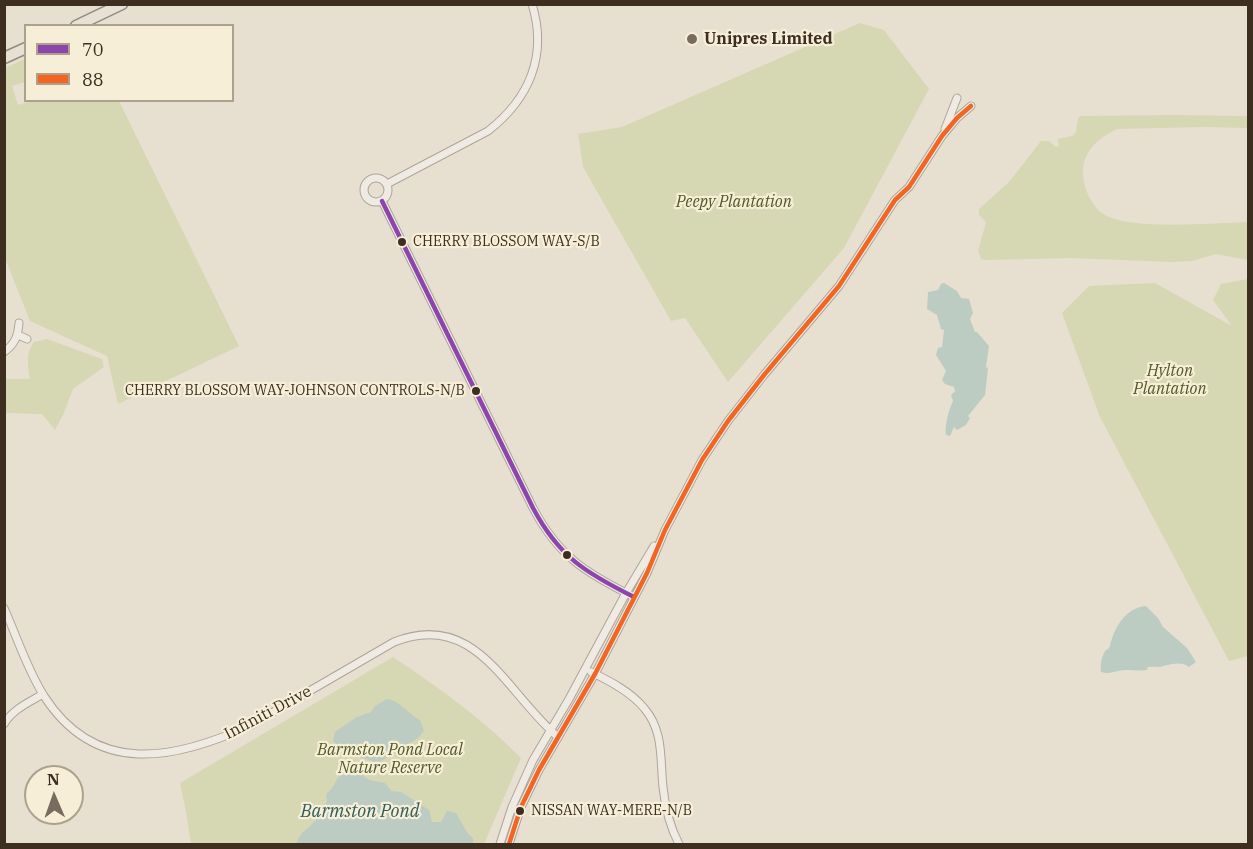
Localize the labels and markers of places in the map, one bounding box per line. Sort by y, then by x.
place label: Unipres Limited [704,29,833,49]
marker: Unipres Limited [685,32,699,46]
place label: CHERRY BLOSSOM WAY-S/B [413,234,600,250]
marker: CHERRY BLOSSOM WAY-S/B [396,236,408,248]
place label: CHERRY BLOSSOM WAY-JOHNSON CONTROLS-N/B [125,383,465,399]
marker: CHERRY BLOSSOM WAY-JOHNSON CONTROLS-N/B [470,385,482,397]
unlabelled marker [561,549,573,561]
place label: NISSAN WAY-MERE-N/B [531,803,692,819]
marker: NISSAN WAY-MERE-N/B [514,805,526,817]

